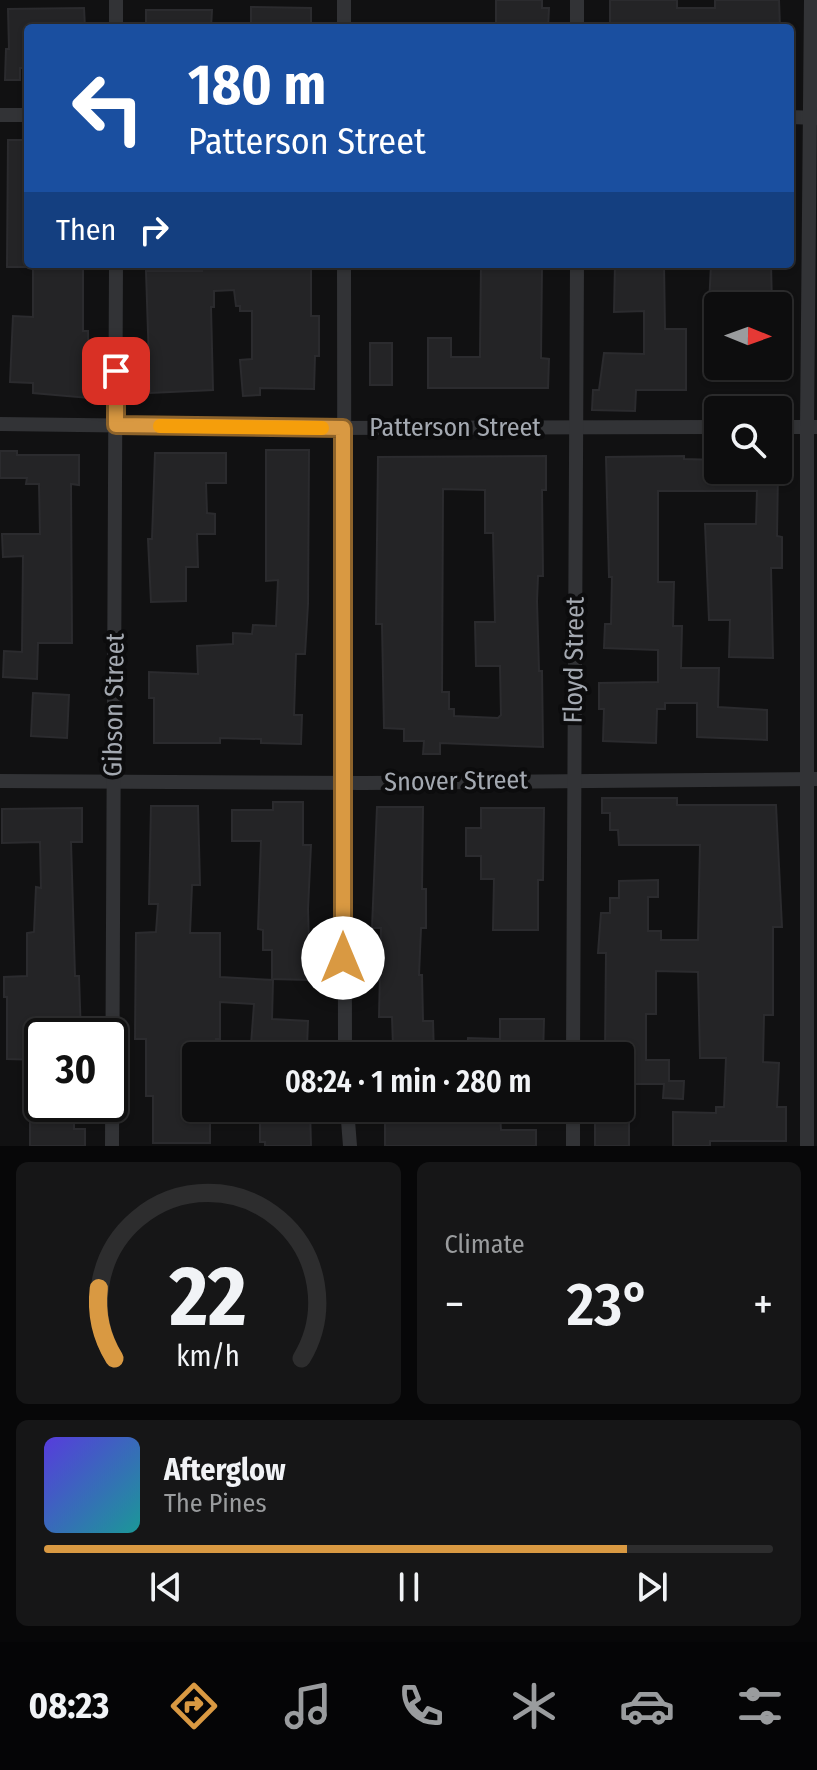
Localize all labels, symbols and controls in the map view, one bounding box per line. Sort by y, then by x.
text: 180 m [188,52,326,119]
icon: left [56,56,160,160]
text: Patterson Street [188,120,426,164]
icon: right [132,208,176,252]
text: Then [56,212,116,248]
north arrow [704,292,792,380]
map controls [704,292,792,484]
pin [82,337,150,405]
icon: arrive [94,349,138,393]
button: search [704,396,792,484]
street label: Patterson Street [369,412,541,443]
street label: Floyd Street [557,596,591,724]
street label: Gibson Street [97,632,131,777]
street label: Snover Street [384,764,529,798]
position arrow [301,916,385,1000]
speed limit sign: 30 [24,1018,128,1122]
text: 08:24 · 1 min · 280 m [285,1064,531,1100]
text: Climate [445,1229,525,1260]
text: 22 [169,1247,247,1347]
text: 23° [567,1269,651,1341]
text: − [445,1278,464,1331]
text: + [753,1278,773,1331]
text: km/h [176,1339,240,1374]
text: Afterglow [164,1452,286,1488]
text: The Pines [164,1488,267,1519]
icon: previous [144,1565,188,1609]
icon: pause [387,1565,431,1609]
icon: next [630,1565,674,1609]
icon: directions [166,1678,222,1734]
icon: music [280,1678,336,1734]
icon: phone [393,1678,449,1734]
icon: climate [506,1678,562,1734]
icon: car [619,1678,675,1734]
icon: filters [732,1678,788,1734]
text: 08:23 [29,1684,109,1728]

